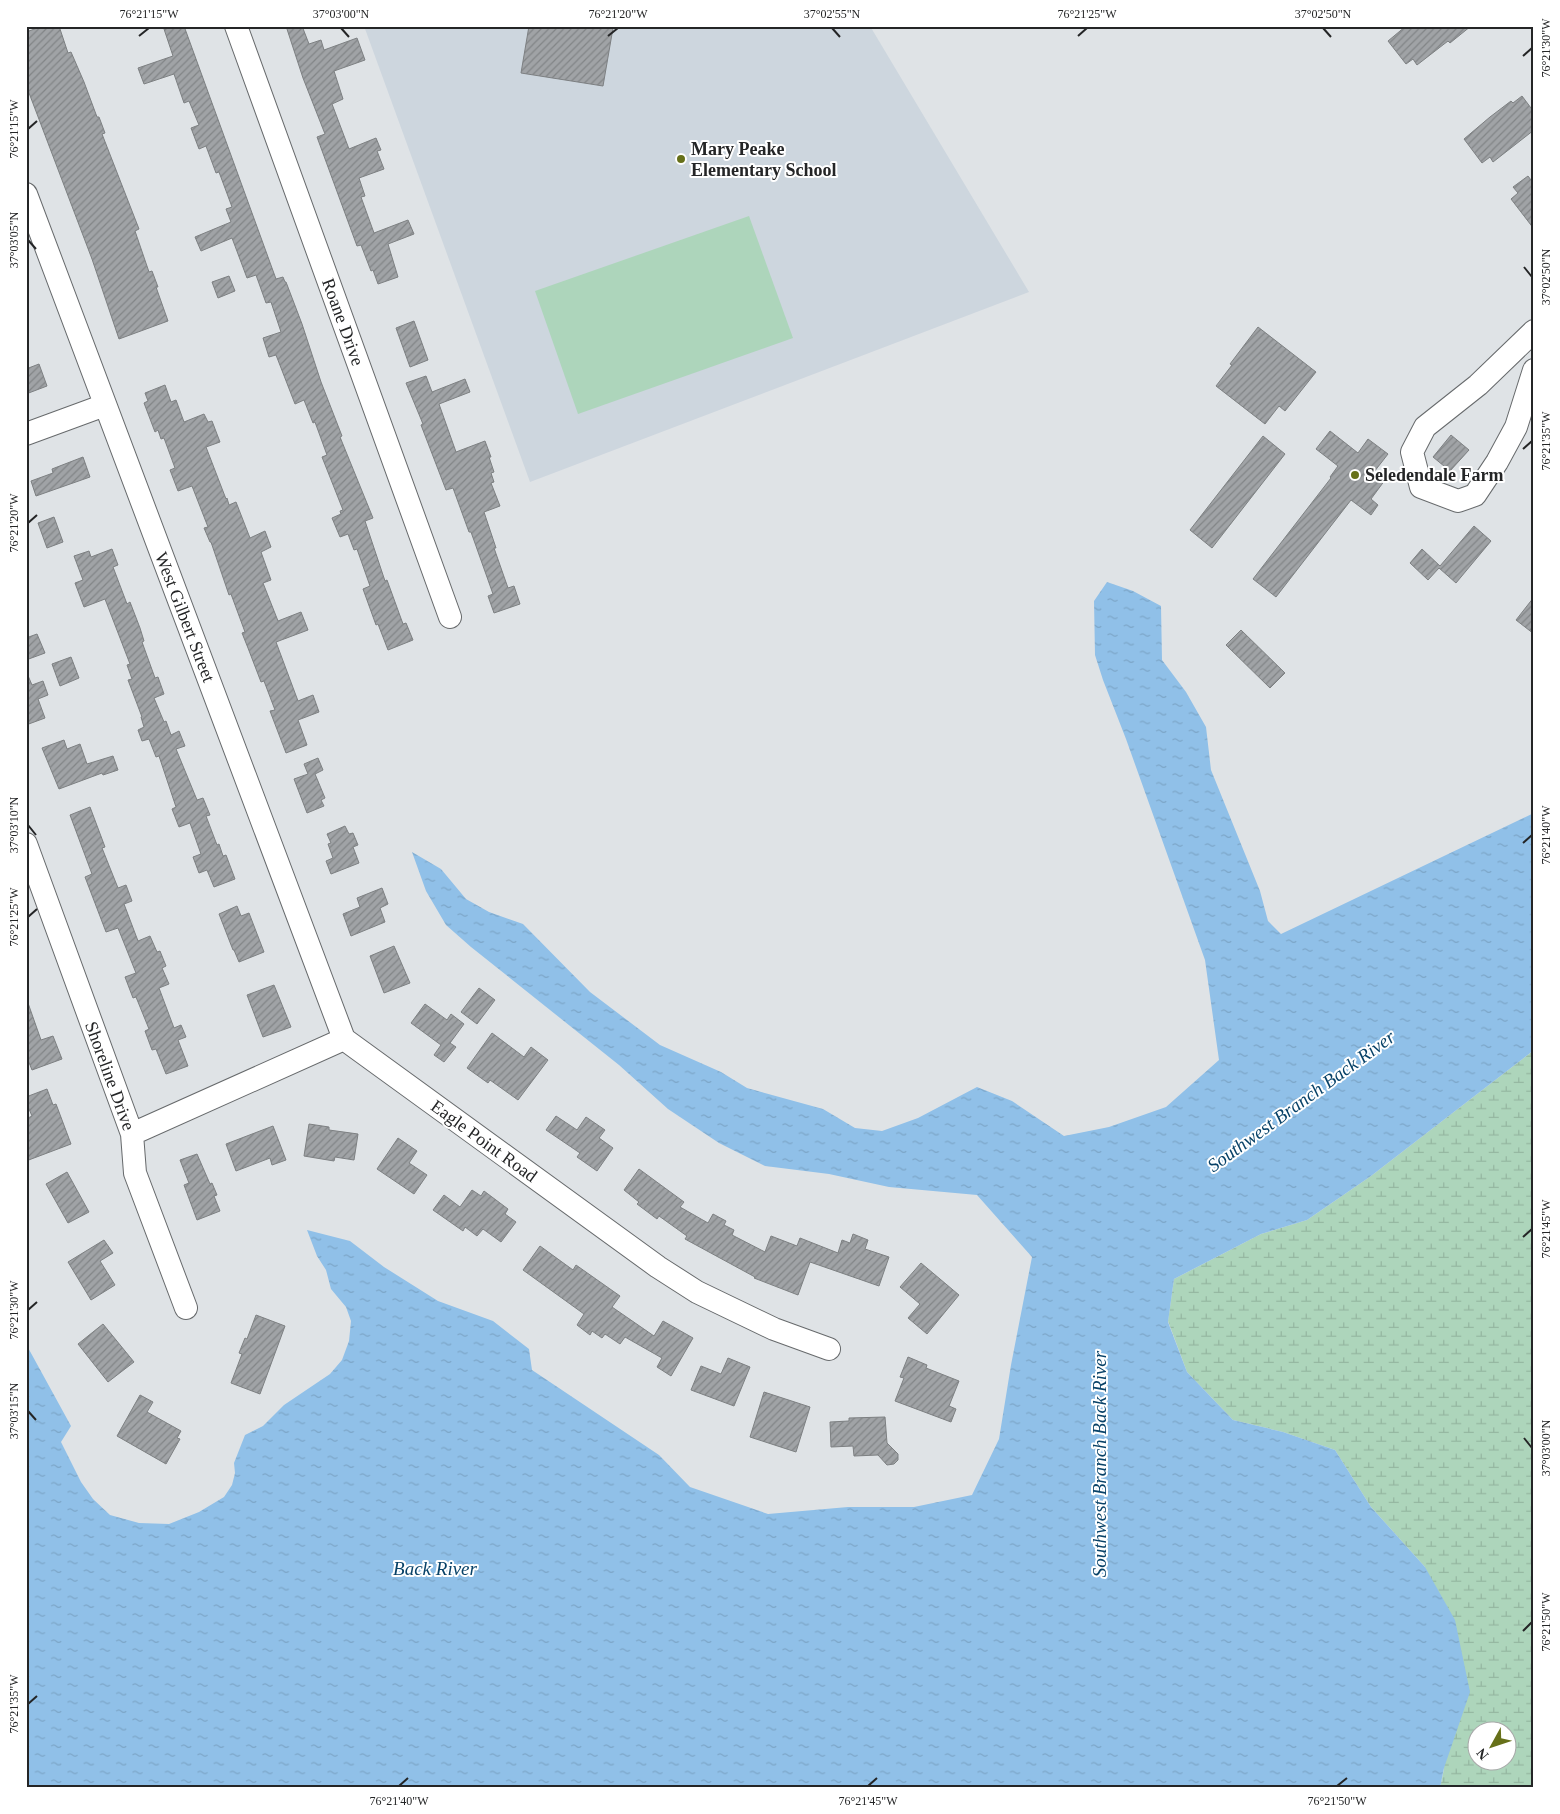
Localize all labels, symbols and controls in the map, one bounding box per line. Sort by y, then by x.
text: 76°21'15"W [119,7,179,21]
text: 37°03'00"N [313,7,370,21]
text: 76°21'20"W [588,7,648,21]
text: 37°02'55"N [804,7,861,21]
text: 76°21'25"W [1057,7,1117,21]
text: 37°02'50"N [1295,7,1352,21]
text: 76°21'30"W [1539,18,1553,78]
text: 76°21'15"W [7,99,21,159]
place label: Mary Peake Elementary School [691,139,837,180]
marker: Mary Peake Elementary School [675,153,687,165]
text: 37°03'05"N [7,211,21,268]
text: 37°02'50"N [1539,248,1553,305]
street label: Roane Drive [318,276,368,368]
text: 76°21'35"W [1539,411,1553,471]
place label: Seledendale Farm [1365,465,1503,485]
marker: Seledendale Farm [1349,469,1361,481]
text: 76°21'20"W [7,493,21,553]
street label: West Gilbert Street [151,549,219,685]
text: 37°03'10"N [7,796,21,853]
text: 76°21'40"W [1539,805,1553,865]
text: 76°21'25"W [7,887,21,947]
street label: Shoreline Drive [81,1019,139,1133]
water label: Southwest Branch Back River [1203,1026,1399,1176]
street label: Eagle Point Road [427,1096,541,1186]
text: 76°21'45"W [1539,1199,1553,1259]
text: 76°21'30"W [7,1280,21,1340]
water label: Southwest Branch Back River [1089,1350,1110,1577]
text: 37°03'15"N [7,1382,21,1439]
text: 37°03'00"N [1539,1419,1553,1476]
water label: Back River [393,1558,478,1579]
text: 76°21'50"W [1539,1592,1553,1652]
text: 76°21'35"W [7,1674,21,1734]
north arrow [1468,1722,1518,1772]
text: N [1473,1745,1491,1763]
text: 76°21'40"W [369,1794,429,1808]
text: 76°21'45"W [838,1794,898,1808]
text: 76°21'50"W [1307,1794,1367,1808]

